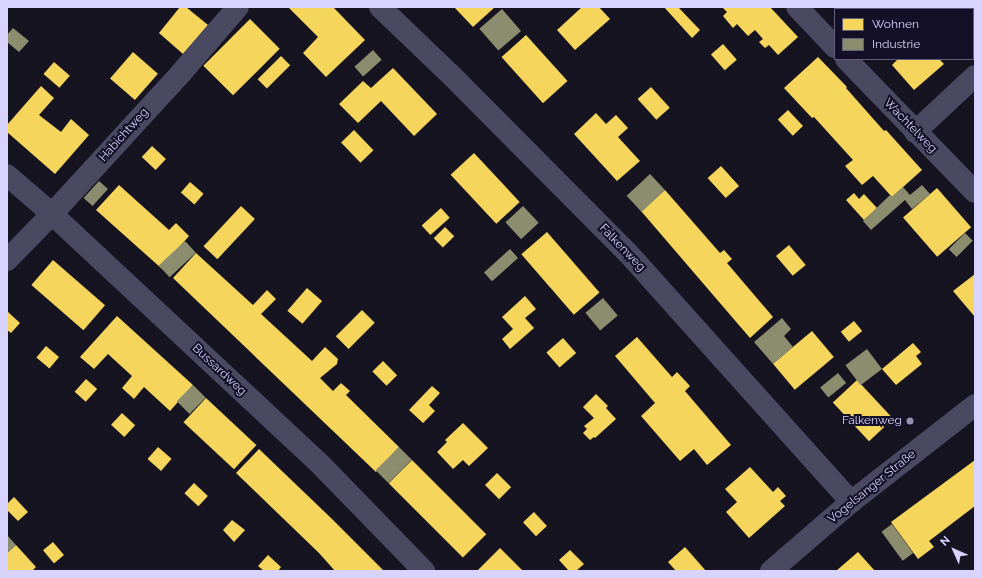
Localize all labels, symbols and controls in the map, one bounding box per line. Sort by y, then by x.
legend [834,8,974,60]
text: Wohnen [872,17,919,31]
text: Industrie [872,37,920,51]
street label: Wachtelweg [881,96,939,156]
street label: Habichtweg [96,105,152,165]
street label: Falkenweg [596,221,648,275]
street label: Bussardweg [189,341,249,399]
place label: Falkenweg [842,414,902,428]
marker: Falkenweg [905,416,915,426]
street label: Vogelsanger Straße [825,447,919,527]
north arrow [934,530,974,570]
text: N [938,534,953,549]

